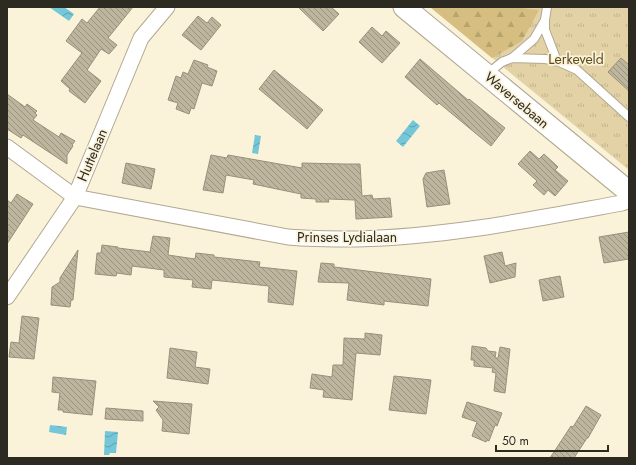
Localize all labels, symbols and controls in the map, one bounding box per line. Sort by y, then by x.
park label: Lerkeveld [548,49,604,69]
street label: Waversebaan [480,67,554,133]
street label: Huttelaan [72,126,112,184]
street label: Prinses Lydialaan [297,227,397,247]
scale bar [496,427,608,453]
text: 50 m [502,432,529,450]

